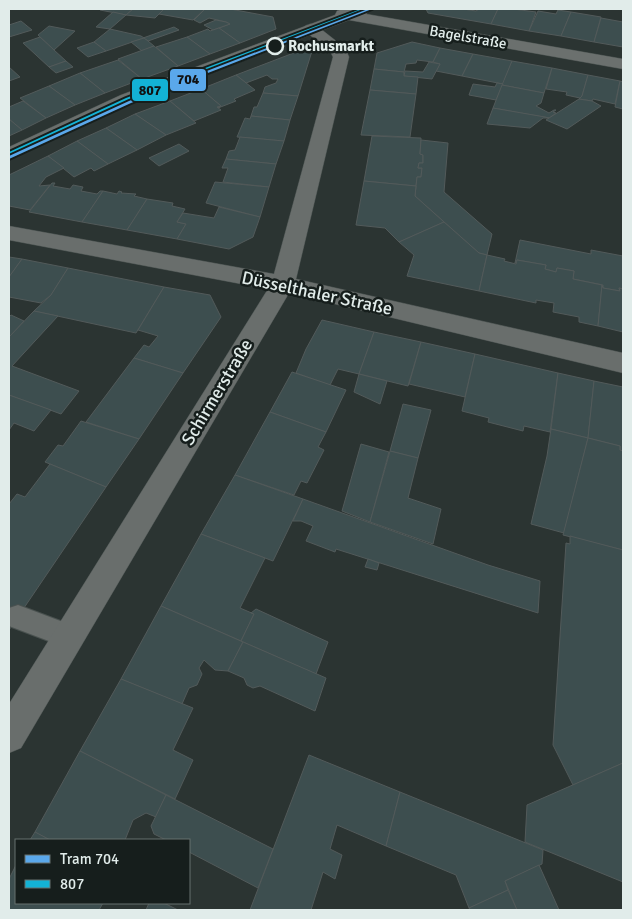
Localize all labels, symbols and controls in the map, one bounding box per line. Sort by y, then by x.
street label: Bagelstraße [428,21,508,53]
marker: Rochusmarkt [266,37,284,55]
place label: Rochusmarkt [288,37,375,55]
line badge: 704 [169,68,207,92]
text: 704 [177,71,200,88]
line badge: 807 [131,78,169,102]
text: 807 [139,82,162,99]
street label: Düsselthaler Straße [240,266,394,320]
street label: Schirmerstraße [177,335,257,449]
legend [15,839,190,904]
text: Tram 704 [60,850,119,868]
text: 807 [60,875,84,893]

